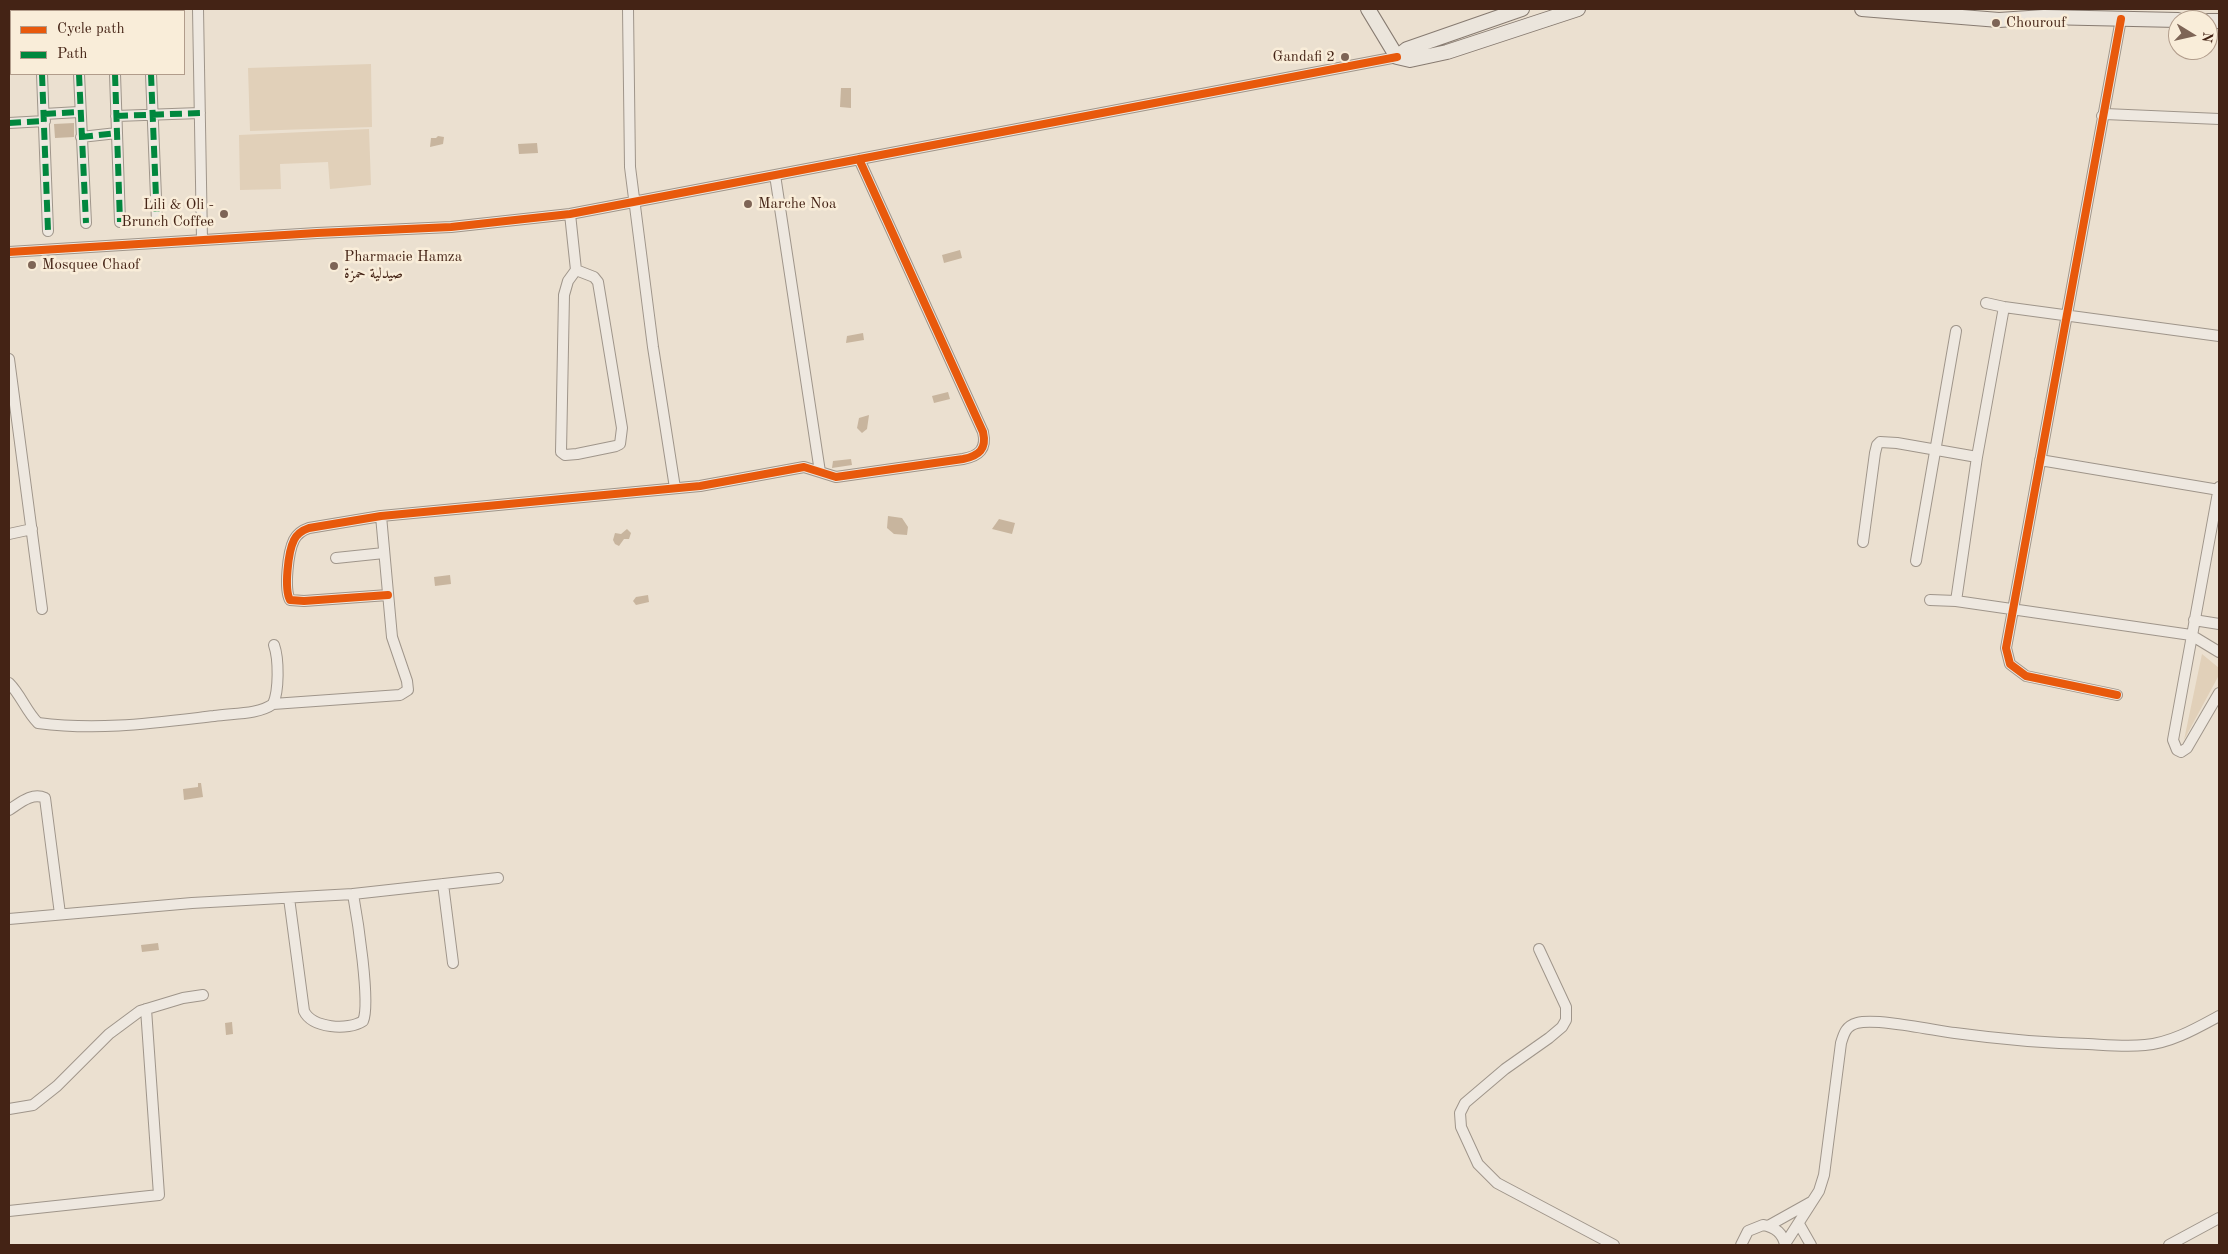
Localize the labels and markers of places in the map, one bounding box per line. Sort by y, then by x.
place label: Chourouf [2006,14,2066,32]
marker: Chourouf [1990,17,2002,29]
place label: Gandafi 2 [1273,48,1335,66]
marker: Gandafi 2 [1339,51,1351,63]
place label: Marche Noa [758,195,836,213]
place label: Lili & Oli - Brunch Coffee [121,196,214,231]
marker: Marche Noa [742,198,754,210]
marker: Lili & Oli - Brunch Coffee [218,208,230,220]
place label: Pharmacie Hamza صيدلية حمزة [344,248,462,283]
place label: Mosquee Chaof [42,256,140,274]
marker: Mosquee Chaof [26,259,38,271]
marker: Pharmacie Hamza صيدلية حمزة [328,260,340,272]

